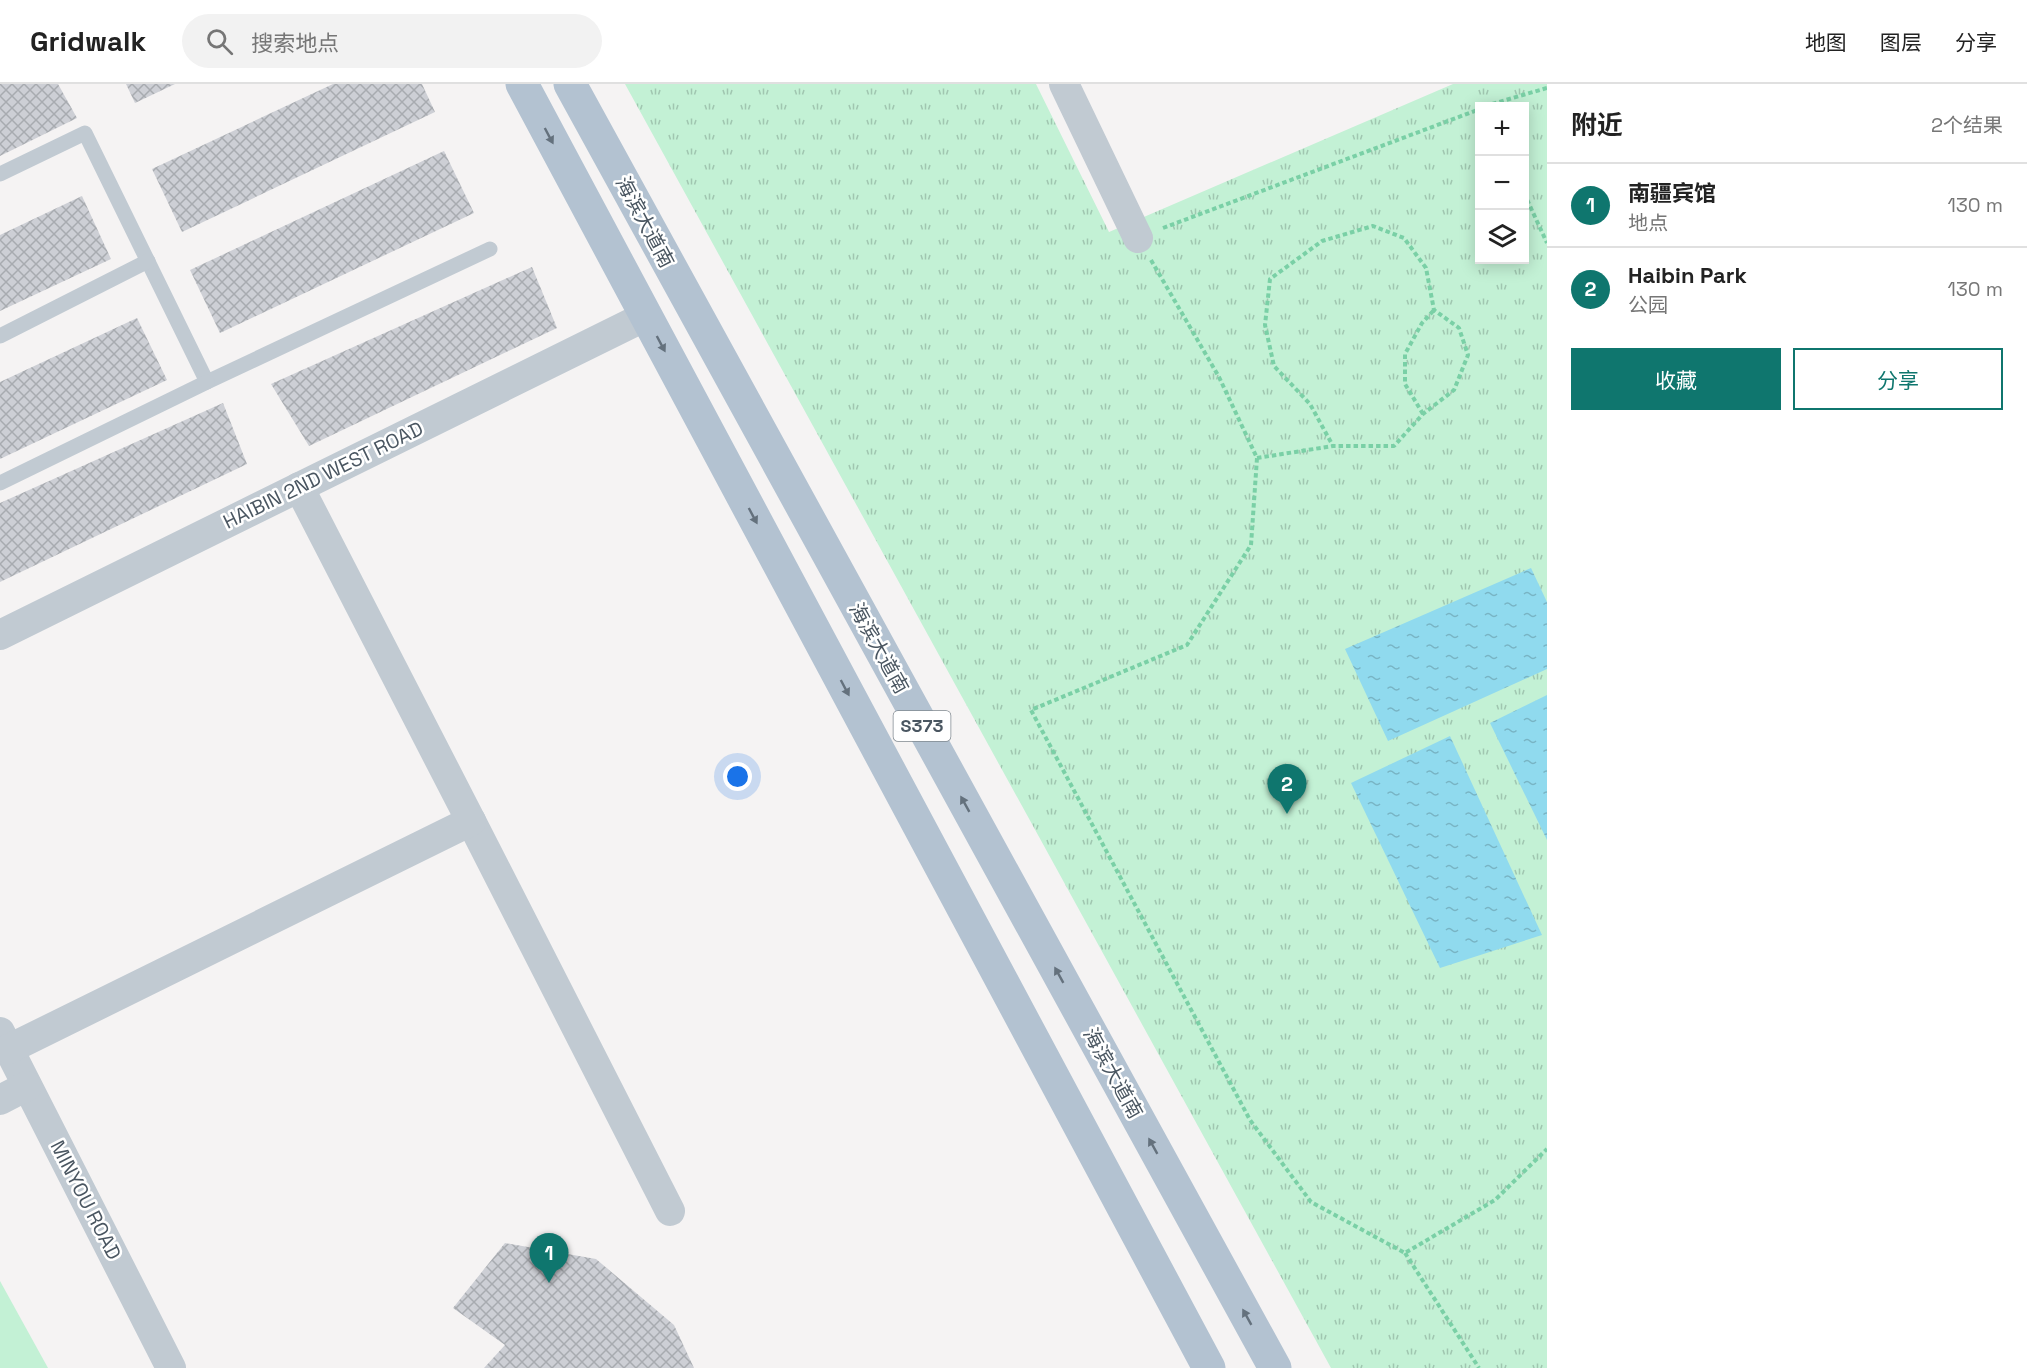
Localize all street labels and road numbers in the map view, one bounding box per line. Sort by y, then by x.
street label: 海滨大道南 [610,172,680,272]
street label: HAIBIN 2ND WEST ROAD [219,415,427,535]
street label: 海滨大道南 [843,598,915,698]
road number: S373 [894,711,950,741]
street label: 海滨大道南 [1077,1023,1149,1123]
street label: MINYOU ROAD [45,1136,127,1264]

